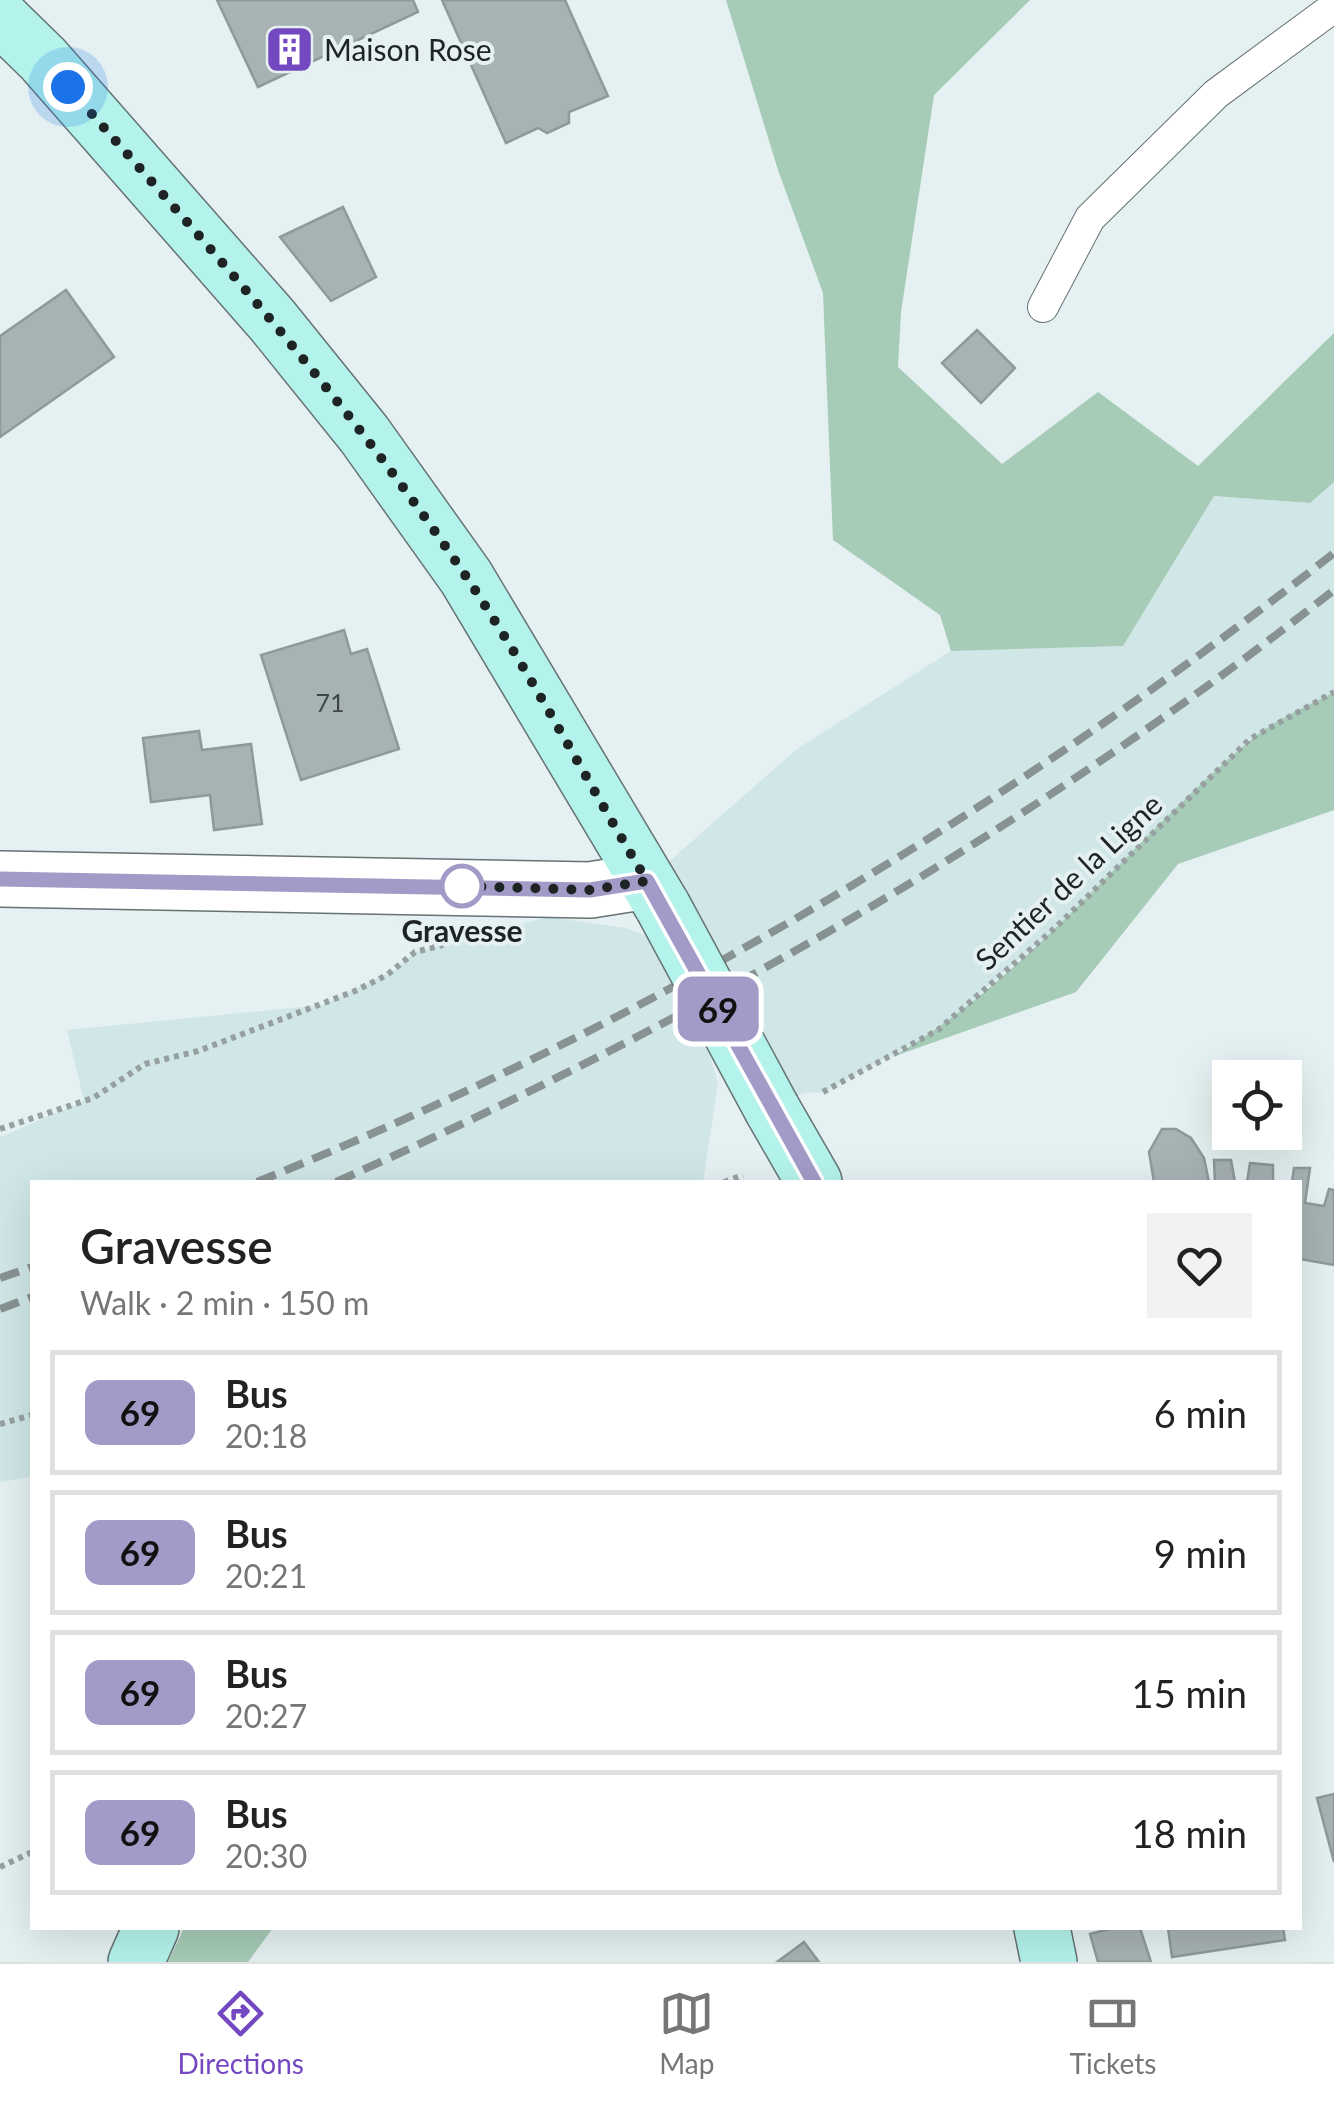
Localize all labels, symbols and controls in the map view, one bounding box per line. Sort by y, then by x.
building icon: Maison Rose [263,23,315,75]
place label: Maison Rose [324,31,492,67]
your location [43,62,93,112]
house number: 71 [315,687,345,717]
street label: Sentier de la Ligne [967,785,1169,977]
marker: Gravesse [441,865,483,907]
place label: Gravesse [401,912,523,948]
line badge: 69 [673,976,763,1042]
text: 69 [698,988,738,1030]
map controls [1212,1060,1302,1150]
button: locate [1212,1060,1302,1150]
button: heart [1147,1213,1252,1318]
text: Gravesse [80,1217,273,1274]
text: Walk · 2 min · 150 m [80,1283,369,1322]
text: Bus [225,1370,288,1416]
text: 6 min [1154,1390,1247,1436]
text: 69 [120,1391,160,1433]
text: 20:18 [225,1416,307,1455]
text: Bus [225,1510,288,1556]
text: 9 min [1154,1530,1247,1576]
text: 69 [120,1531,160,1573]
text: 20:21 [225,1556,307,1595]
text: Bus [225,1650,288,1696]
text: 15 min [1132,1670,1247,1716]
text: 69 [120,1671,160,1713]
text: 20:27 [225,1696,307,1735]
text: Bus [225,1790,288,1836]
text: 18 min [1132,1810,1247,1856]
text: 69 [120,1811,160,1853]
text: 20:30 [225,1836,307,1875]
tab: Directions [178,1986,304,2080]
tab: Map [659,1986,714,2080]
tab: Tickets [1070,1986,1156,2080]

